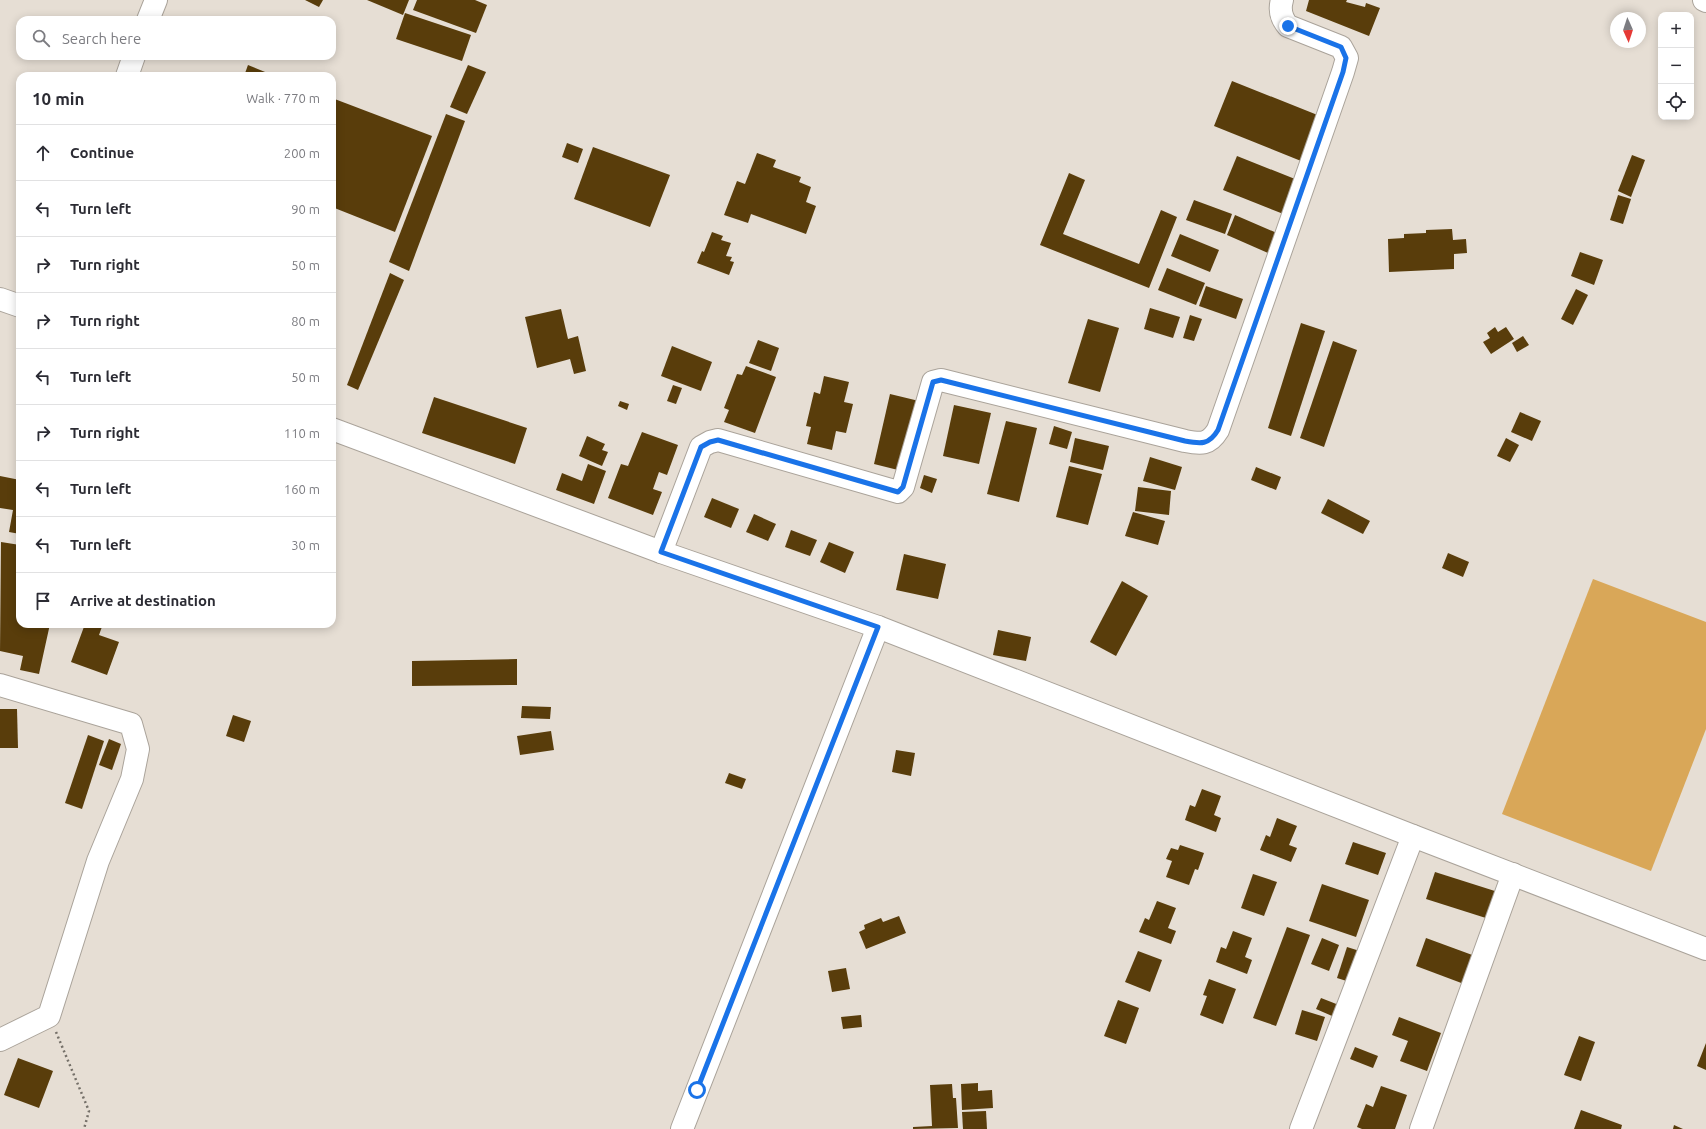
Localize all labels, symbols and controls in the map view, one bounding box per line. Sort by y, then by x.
north arrow [1610,12,1646,48]
map controls [1658,12,1694,120]
button: + [1658,12,1694,48]
search box [16,16,336,60]
route end [1279,17,1297,35]
icon: search [30,27,52,49]
text: Search here [62,30,141,47]
button: − [1658,48,1694,84]
button: locate [1658,84,1694,120]
text: 10 min [32,89,85,108]
text: Walk · 770 m [246,91,320,105]
icon: ahead [32,142,54,164]
text: Continue [70,144,134,161]
text: 200 m [284,146,320,160]
icon: left [32,198,54,220]
text: Turn left [70,200,131,217]
text: 90 m [291,202,320,216]
icon: right [32,254,54,276]
text: Turn right [70,256,140,273]
text: 50 m [291,258,320,272]
icon: right [32,310,54,332]
text: Turn right [70,312,140,329]
text: 80 m [291,314,320,328]
icon: left [32,366,54,388]
text: Turn left [70,368,131,385]
text: 50 m [291,370,320,384]
icon: right [32,422,54,444]
text: Turn right [70,424,140,441]
text: 110 m [284,426,320,440]
icon: left [32,478,54,500]
text: Turn left [70,480,131,497]
text: 160 m [284,482,320,496]
icon: left [32,534,54,556]
text: Turn left [70,536,131,553]
text: 30 m [291,538,320,552]
icon: arrive [32,590,54,612]
text: Arrive at destination [70,592,216,609]
route start [688,1081,706,1099]

